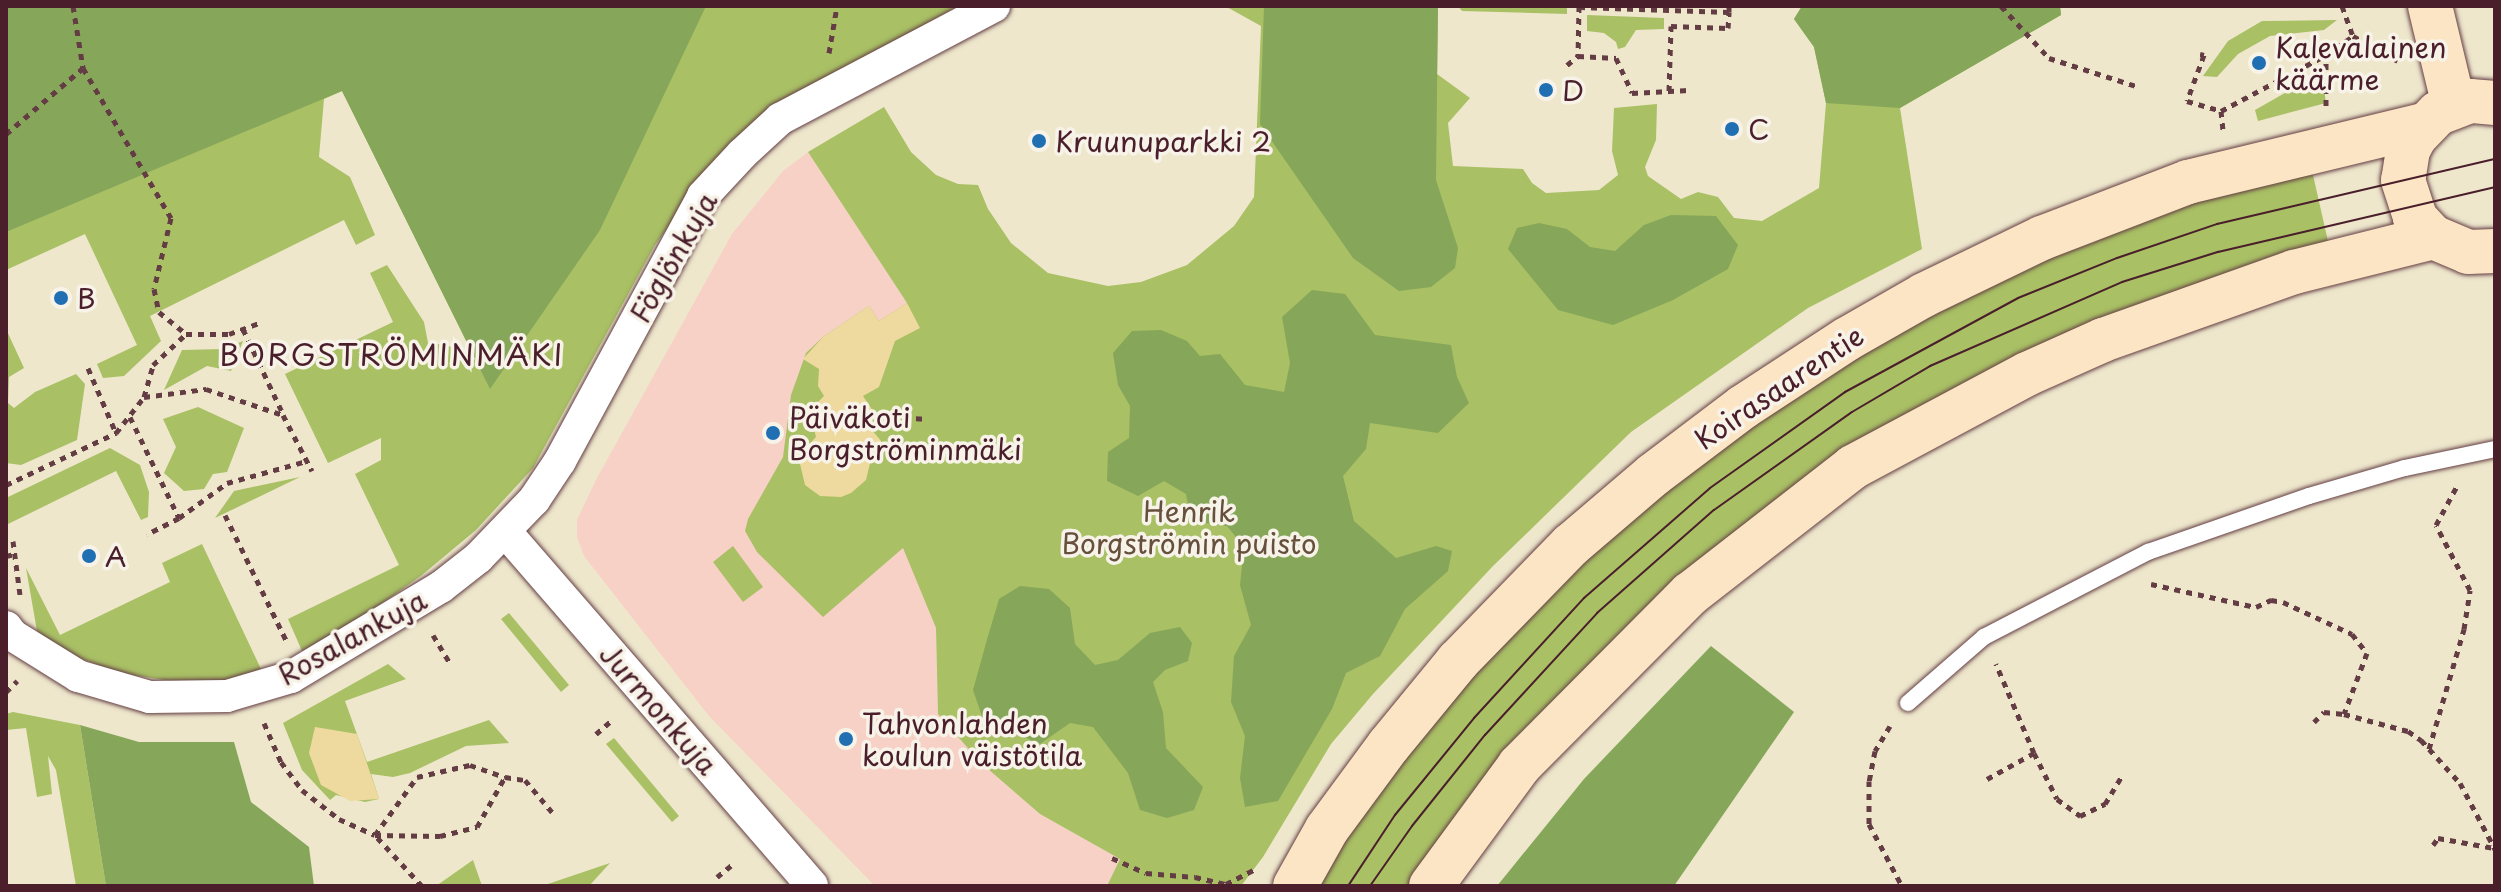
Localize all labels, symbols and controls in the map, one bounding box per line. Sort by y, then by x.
place label: Kalevalainen käärme [2275,30,2446,96]
marker: Kalevalainen käärme [2250,54,2268,72]
place label: D [1562,73,1584,107]
marker: D [1537,81,1555,99]
place label: C [1748,112,1770,146]
marker: C [1723,120,1741,138]
place label: Kruunuparkki 2 [1055,124,1273,158]
marker: Kruunuparkki 2 [1030,132,1048,150]
street label: Föglönkuja [622,186,724,328]
place label: B [77,281,96,315]
marker: B [52,289,70,307]
street label: Koirasaarentie [1688,318,1870,456]
district label: BORGSTRÖMINMÄKI [222,336,562,372]
place label: Päiväkoti Borgströminmäki [789,400,1022,466]
marker: Päiväkoti Borgströminmäki [764,424,782,442]
park label: Henrik Borgströmin puisto [1062,494,1316,560]
place label: A [105,539,126,573]
marker: A [80,547,98,565]
street label: Rosalankuja [272,582,432,692]
street label: Jurmonkuja [593,637,725,781]
place label: Tahvonlahden koulun väistötila [862,706,1083,772]
marker: Tahvonlahden koulun väistötila [837,730,855,748]

